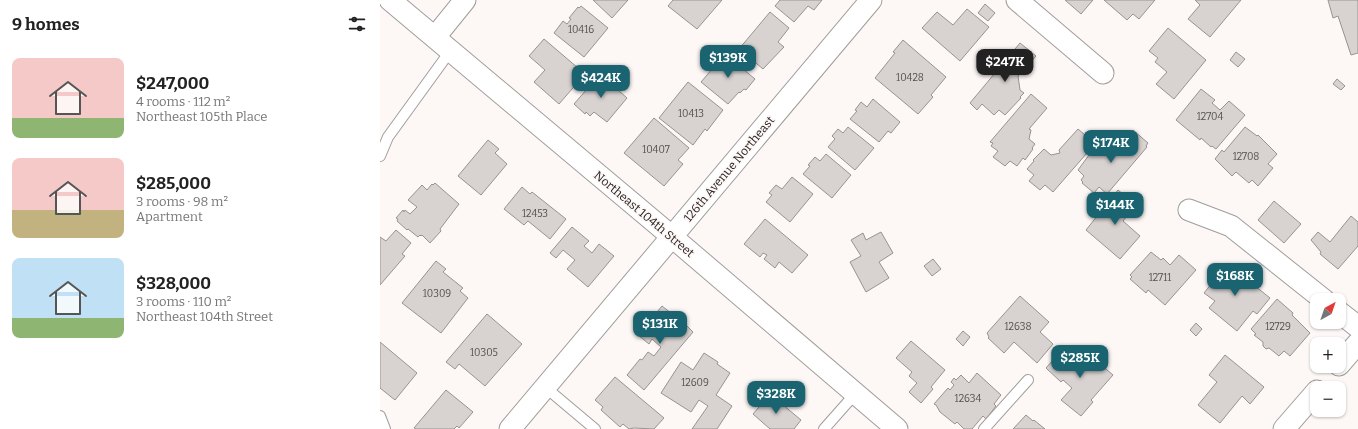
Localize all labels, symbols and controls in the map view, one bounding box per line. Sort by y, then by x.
icon: filters [346,13,368,35]
text: 9 homes [12,14,80,35]
house number: 10416 [568,24,594,36]
pin: $139K [700,45,756,79]
pin: $247K [977,49,1033,83]
text: $139K [709,50,747,65]
text: $247K [985,54,1025,69]
pin: $424K [573,65,629,99]
text: $424K [581,70,621,85]
house number: 10428 [896,72,924,84]
text: $247,000 [136,73,209,94]
icon: home [44,74,92,122]
text: 4 rooms · 112 m² [136,94,230,109]
house number: 10413 [678,108,704,120]
text: Northeast 105th Place [136,109,267,124]
house number: 12704 [1197,111,1223,123]
street label: 126th Avenue Northeast [681,113,778,225]
pin: $174K [1083,130,1139,164]
text: $174K [1092,135,1130,150]
house number: 10407 [642,144,670,156]
house number: 12708 [1233,151,1259,163]
street label: Northeast 104th Street [591,168,697,260]
text: $285,000 [136,173,211,194]
icon: home [44,174,92,222]
pin: $144K [1087,192,1143,226]
text: 3 rooms · 98 m² [136,194,228,209]
text: $144K [1096,197,1134,212]
house number: 12453 [522,208,548,220]
text: Apartment [136,209,203,224]
pin: $168K [1207,263,1263,297]
text: $168K [1216,268,1254,283]
house number: 12711 [1149,272,1171,284]
text: $328,000 [136,273,211,294]
icon: home [44,274,92,322]
house number: 10309 [423,288,451,300]
north arrow [1310,293,1346,329]
map controls [1310,293,1346,417]
text: 3 rooms · 110 m² [136,294,231,309]
text: Northeast 104th Street [136,309,273,324]
pin: $131K [632,311,688,345]
text: $131K [642,316,678,331]
house number: 12638 [1005,321,1031,333]
house number: 12729 [1265,321,1291,333]
button: + [1310,337,1346,373]
pin: $285K [1052,345,1108,379]
house number: 10305 [470,347,498,359]
text: $285K [1060,350,1100,365]
house number: 12609 [681,377,709,389]
pin: $328K [748,381,804,415]
button: − [1310,381,1346,417]
text: $328K [756,386,796,401]
house number: 12634 [955,393,982,405]

